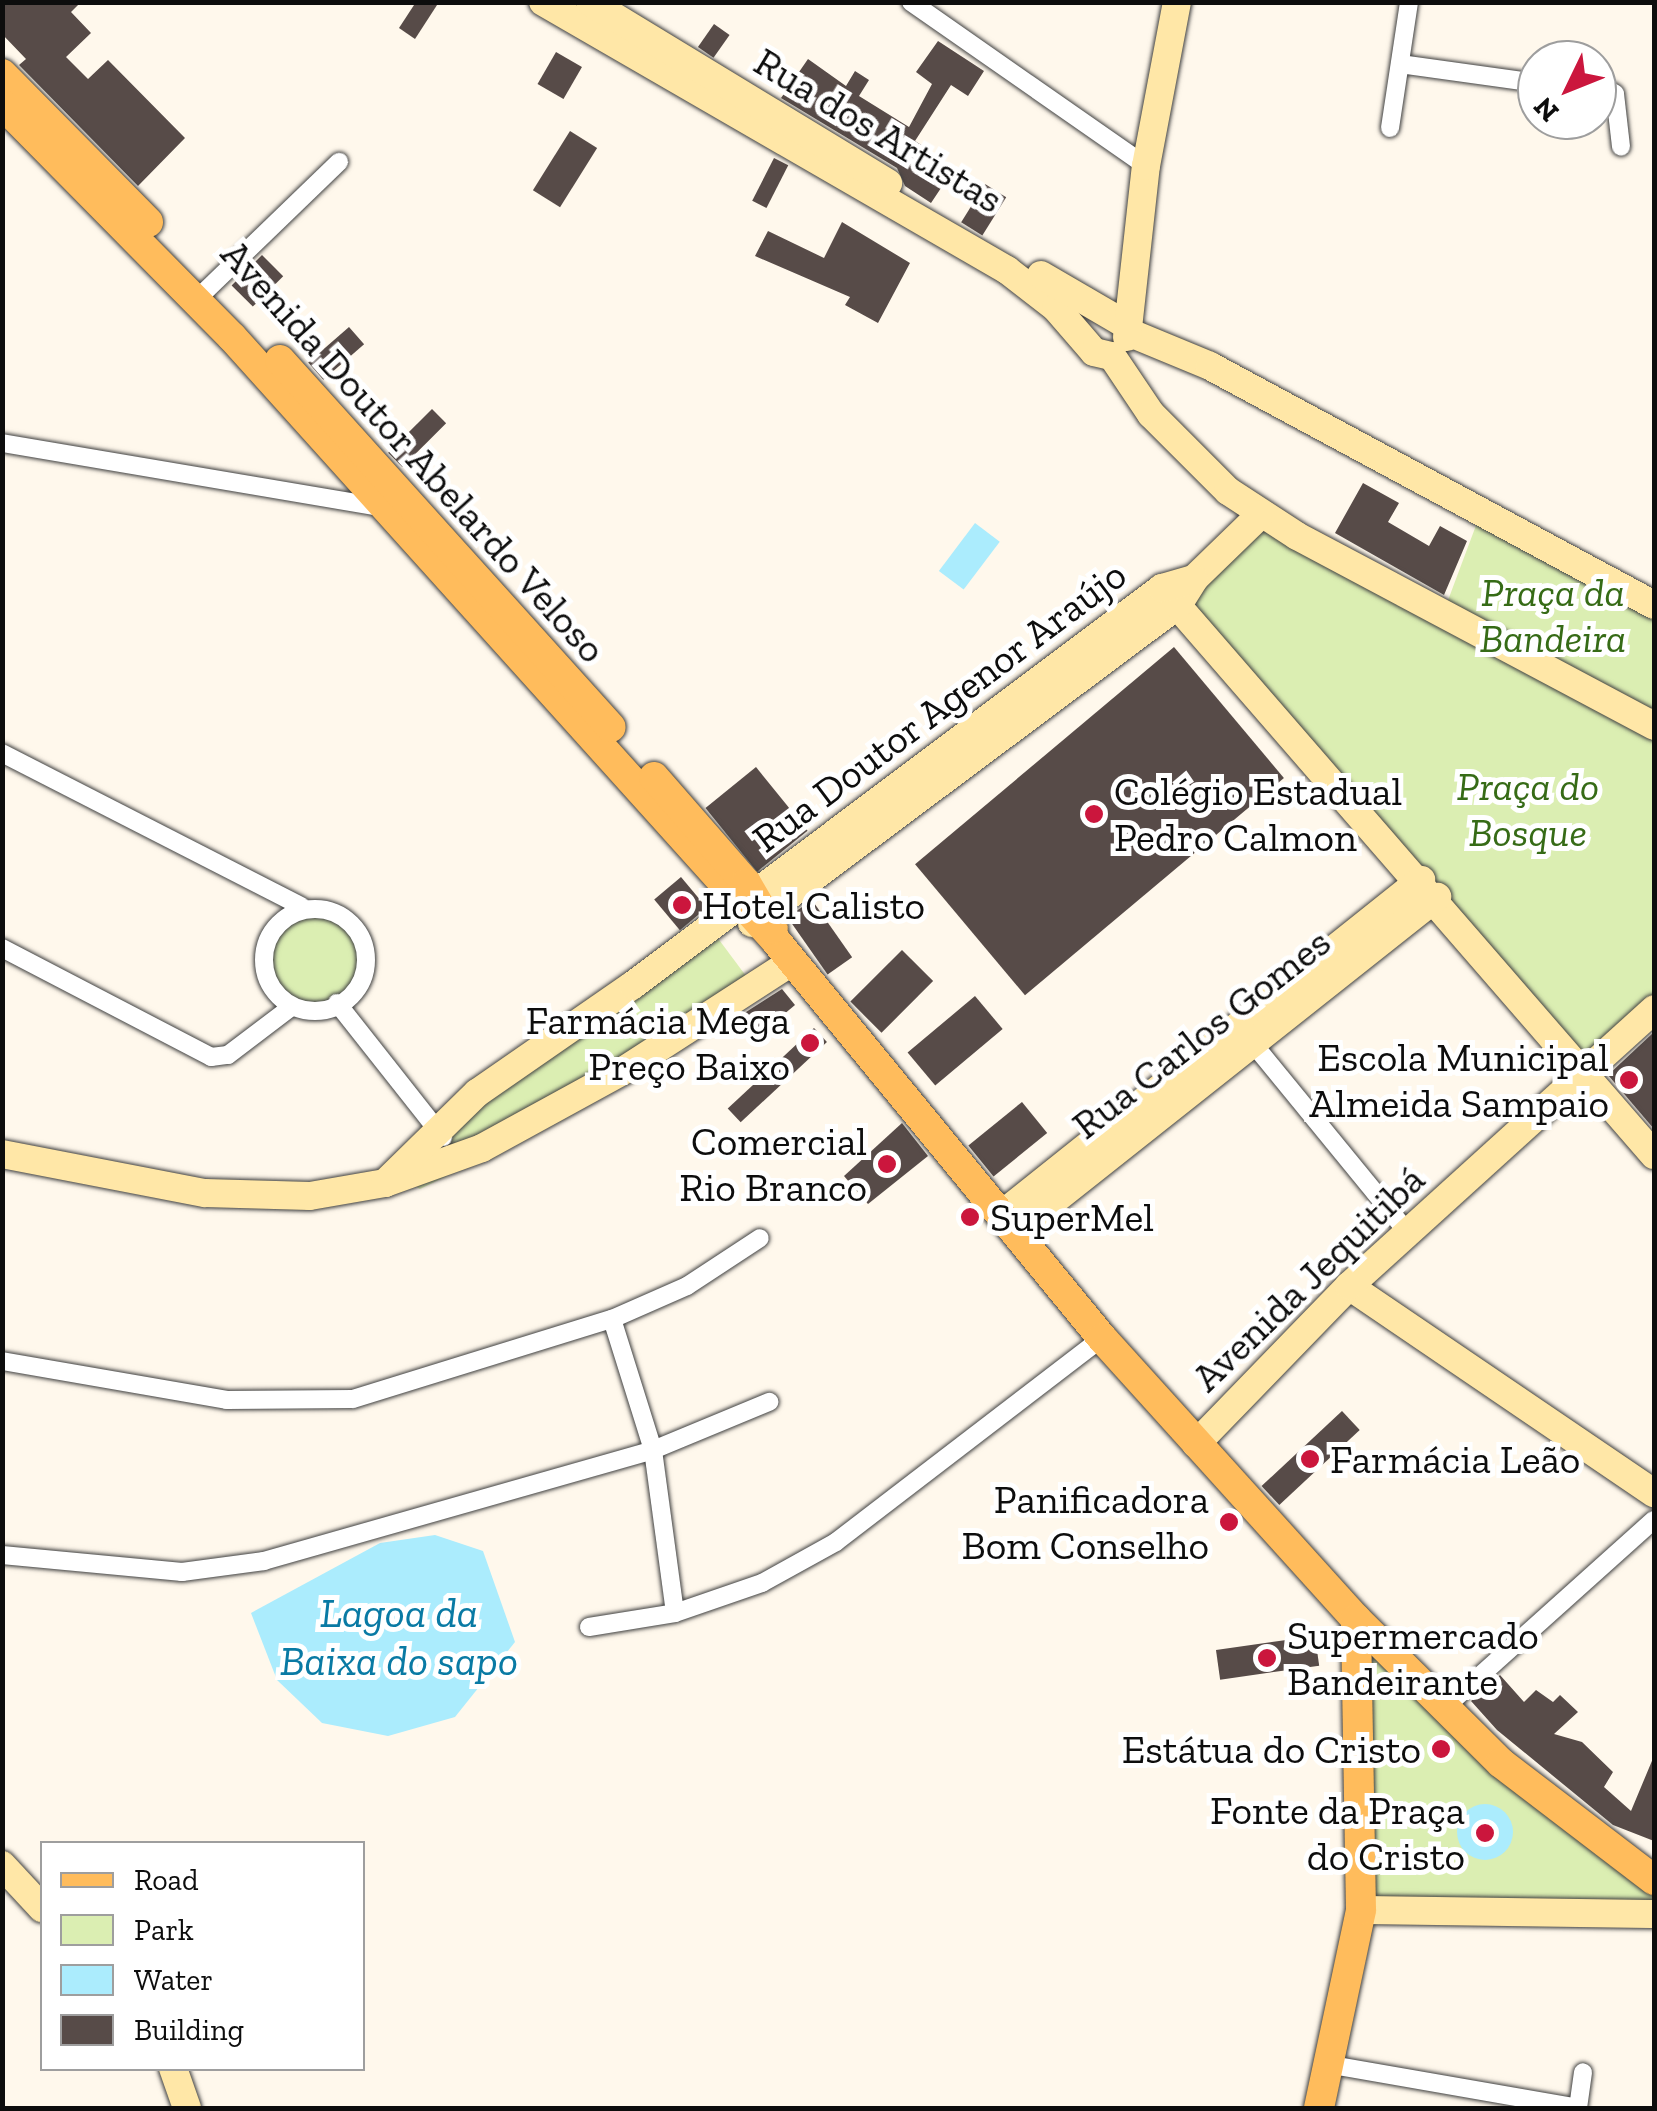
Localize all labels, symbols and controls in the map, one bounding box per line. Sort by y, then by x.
street label: Rua dos Artistas [746,37,1012,223]
north arrow [1517,40,1617,140]
text: N [1527,90,1565,128]
street label: Avenida Doutor Abelardo Veloso [210,229,618,673]
street label: Rua Doutor Agenor Araújo [741,549,1137,863]
park label: Praça da Bandeira [1480,568,1626,662]
park label: Praça do Bosque [1457,762,1599,856]
place label: Colégio Estadual Pedro Calmon [1114,767,1402,861]
marker: Colégio Estadual Pedro Calmon [1083,803,1105,825]
place label: Hotel Calisto [702,881,925,929]
marker: Hotel Calisto [671,894,693,916]
street label: Rua Carlos Gomes [1063,917,1339,1149]
place label: Farmácia Mega Preço Baixo [526,996,790,1090]
marker: Farmácia Mega Preço Baixo [799,1032,821,1054]
place label: Escola Municipal Almeida Sampaio [1309,1033,1609,1127]
marker: Escola Municipal Almeida Sampaio [1618,1069,1640,1091]
place label: Comercial Rio Branco [679,1117,867,1211]
marker: Comercial Rio Branco [876,1153,898,1175]
street label: Avenida Jequitibá [1182,1155,1434,1401]
place label: SuperMel [990,1193,1154,1241]
marker: SuperMel [959,1206,981,1228]
place label: Farmácia Leão [1330,1435,1580,1483]
marker: Farmácia Leão [1299,1448,1321,1470]
place label: Panificadora Bom Conselho [962,1475,1209,1569]
marker: Panificadora Bom Conselho [1218,1511,1240,1533]
water label: Lagoa da Baixa do sapo [280,1588,518,1686]
place label: Supermercado Bandeirante [1287,1611,1539,1705]
marker: Supermercado Bandeirante [1256,1647,1278,1669]
place label: Estátua do Cristo [1122,1725,1421,1773]
marker: Estátua do Cristo [1430,1738,1452,1760]
place label: Fonte da Praça do Cristo [1210,1786,1465,1880]
marker: Fonte da Praça do Cristo [1474,1822,1496,1844]
legend [40,1841,365,2071]
text: Road [134,1862,199,1898]
text: Park [134,1912,194,1948]
text: Water [134,1962,213,1998]
text: Building [134,2012,244,2048]

